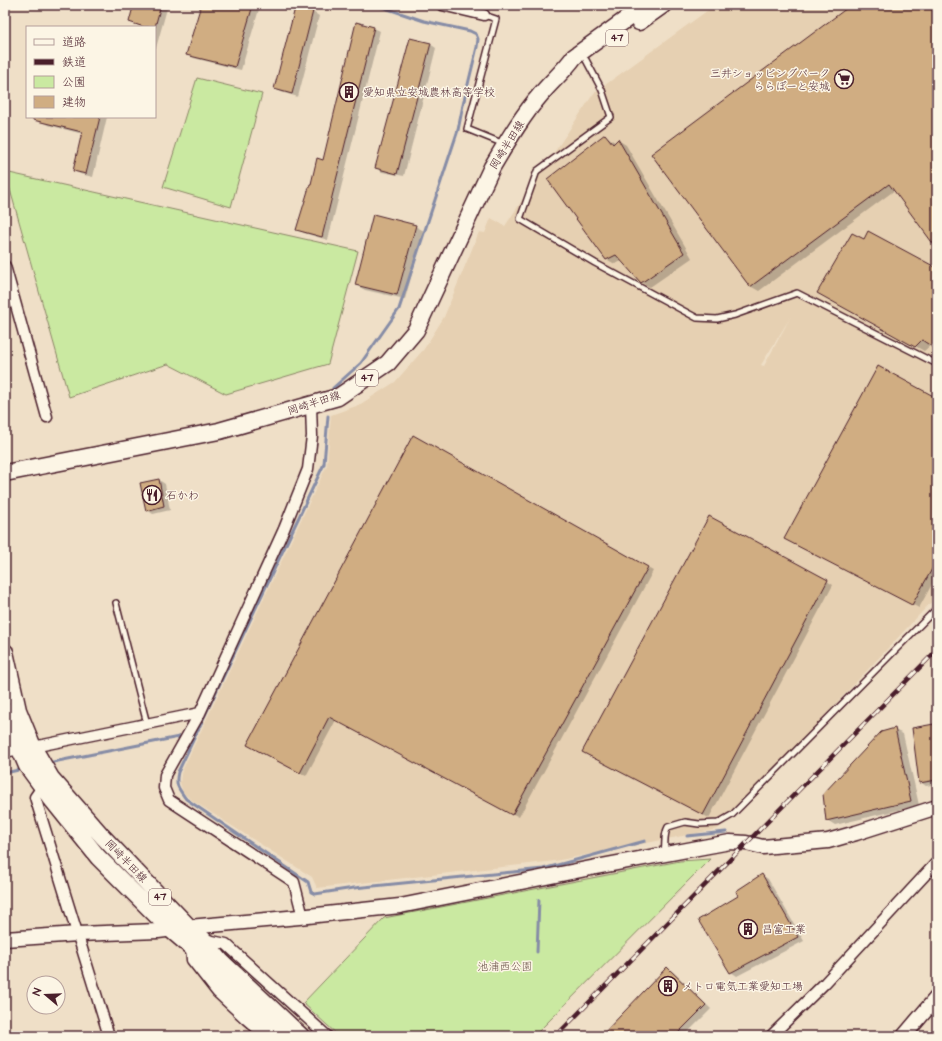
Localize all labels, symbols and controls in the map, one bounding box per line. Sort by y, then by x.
legend [26,26,156,118]
road number: 47 [606,30,628,46]
text: 道路 [62,34,86,51]
text: 鉄道 [62,54,86,71]
place label: 三井ショッピングパーク ららぽーと安城 [710,66,830,94]
supermarket icon: 三井ショッピングパーク ららぽーと安城 [833,68,855,90]
text: 公園 [62,74,86,91]
building icon: 愛知県立安城農林高等学校 [338,81,360,103]
place label: 愛知県立安城農林高等学校 [363,85,495,100]
text: 建物 [62,94,86,111]
street label: 岡崎半田線 [486,118,528,172]
road number: 47 [356,370,378,386]
street label: 岡崎半田線 [286,387,342,419]
restaurant icon: 石かわ [141,484,163,506]
place label: 石かわ [166,488,199,503]
street label: 岡崎半田線 [102,836,150,886]
road number: 47 [149,889,171,905]
building icon: 昌富工業 [737,918,759,940]
place label: 昌富工業 [762,922,806,937]
park label: 池浦西公園 [478,959,533,974]
north arrow [26,975,66,1015]
building icon: メトロ電気工業愛知工場 [657,975,679,997]
place label: メトロ電気工業愛知工場 [682,979,803,994]
text: N [29,986,45,998]

